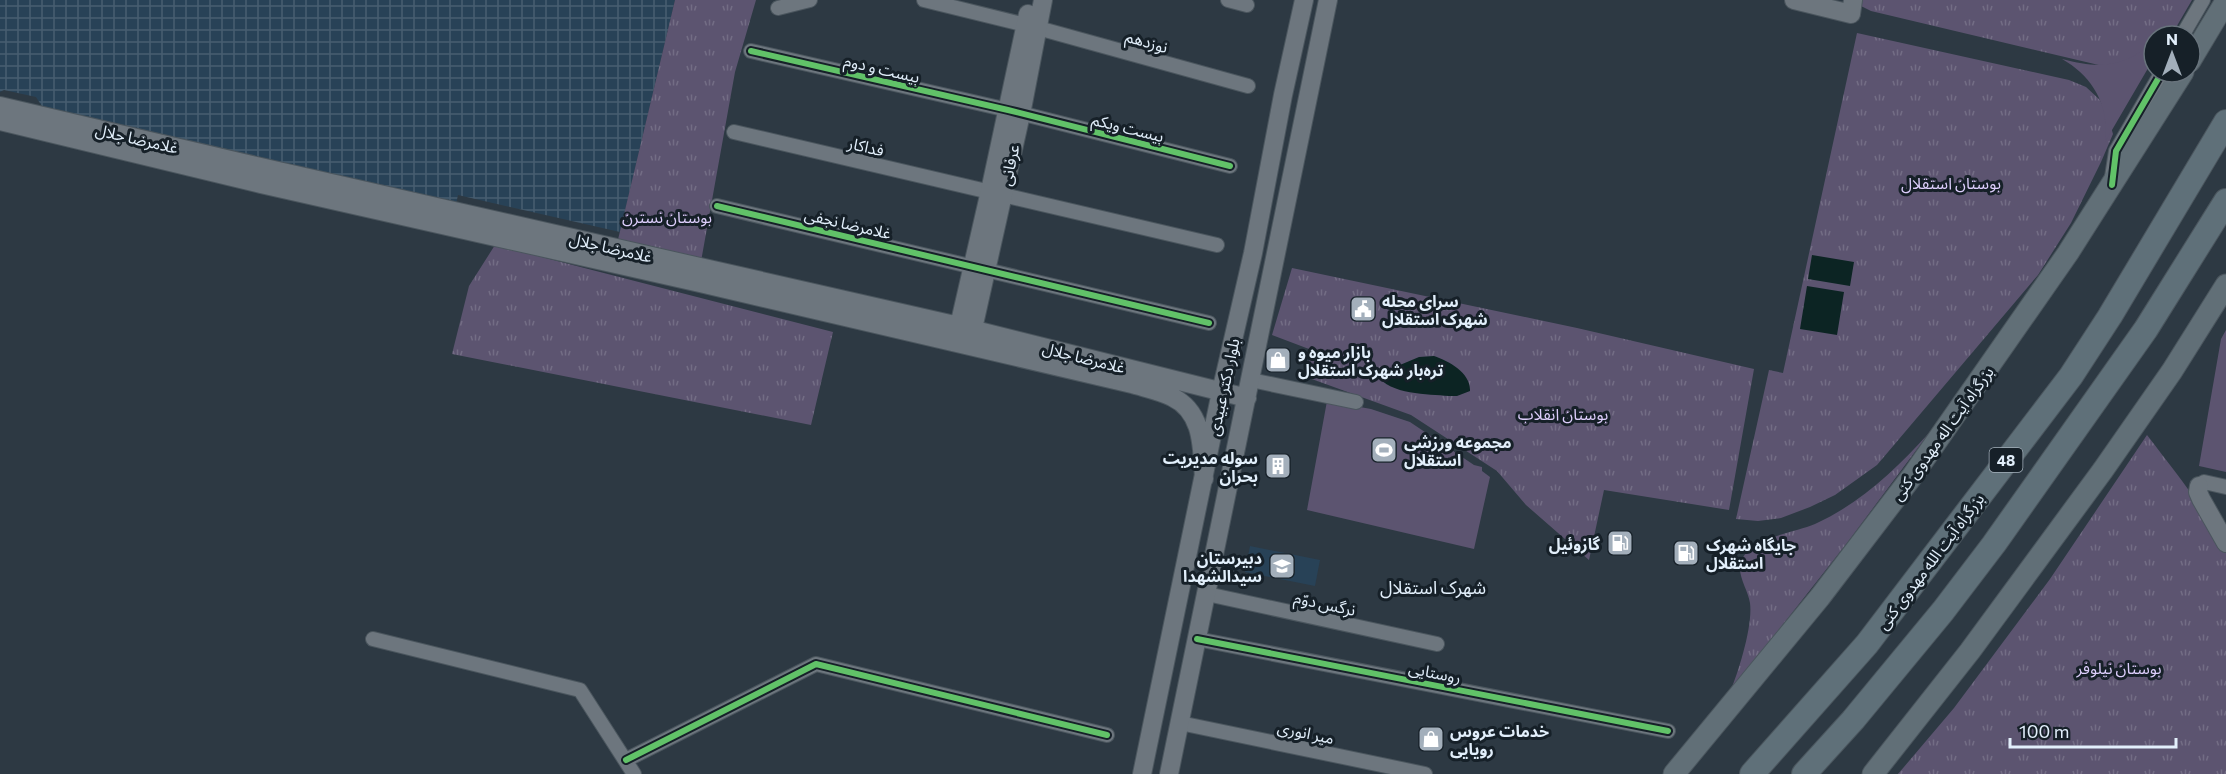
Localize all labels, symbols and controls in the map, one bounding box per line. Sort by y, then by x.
north arrow [2142,24,2202,84]
street label: نوزدهم [1123,26,1170,60]
text: N [2166,29,2178,48]
street label: بیست و دوم [841,50,922,90]
street label: بیست ویکم [1089,109,1166,149]
street label: غلامرضا جلال [93,119,180,159]
street label: فداکار [845,132,886,160]
street label: عرفانی [995,143,1024,188]
park label: بوستان استقلال [1901,173,2001,194]
street label: غلامرضا نجفی [803,204,893,243]
park label: بوستان نسترن [622,207,712,227]
street label: غلامرضا جلال [567,228,654,268]
place label: سرای محله شهرک استقلال [1382,291,1488,329]
public building icon: سرای محله شهرک استقلال [1348,294,1378,324]
street label: بلوار دکتر عبیدی [1203,337,1244,438]
street label: غلامرضا جلال [1040,338,1127,378]
place label: بازار میوه و تره‌بار شهرک استقلال [1298,342,1444,380]
shop icon: بازار میوه و تره‌بار شهرک استقلال [1263,345,1293,375]
street label: بزرگراه آیت اله مهدوی کنی [1887,362,1998,504]
park label: بوستان انقلاب [1518,404,1608,424]
place label: مجموعه ورزشی استقلال [1404,432,1512,470]
sports icon: مجموعه ورزشی استقلال [1369,435,1399,465]
place label: سوله مدیریت بحران [1163,448,1258,486]
road number: 48 [1990,448,2022,472]
building icon: سوله مدیریت بحران [1263,451,1293,481]
street label: بزرگراه آیت الله مهدوی کنی [1873,489,1988,633]
fuel station icon: گازوئیل [1605,528,1635,558]
place label: گازوئیل [1549,534,1601,554]
place label: جایگاه شهرک استقلال [1706,535,1796,573]
fuel station icon: جایگاه شهرک استقلال [1671,538,1701,568]
place label: دبیرستان سیدالشهدا [1183,548,1262,586]
school or university icon: دبیرستان سیدالشهدا [1267,551,1297,581]
district label: شهرک استقلال [1380,576,1486,599]
street label: نرگس دوّم [1292,587,1358,623]
street label: روستایی [1407,658,1463,687]
park label: بوستان نیلوفر [2075,658,2162,678]
scale bar [2010,711,2176,749]
street label: میر انوری [1276,717,1336,748]
text: 100 m [2019,720,2069,742]
place label: خدمات عروس رویایی [1450,721,1549,759]
shop icon: خدمات عروس رویایی [1416,724,1446,754]

